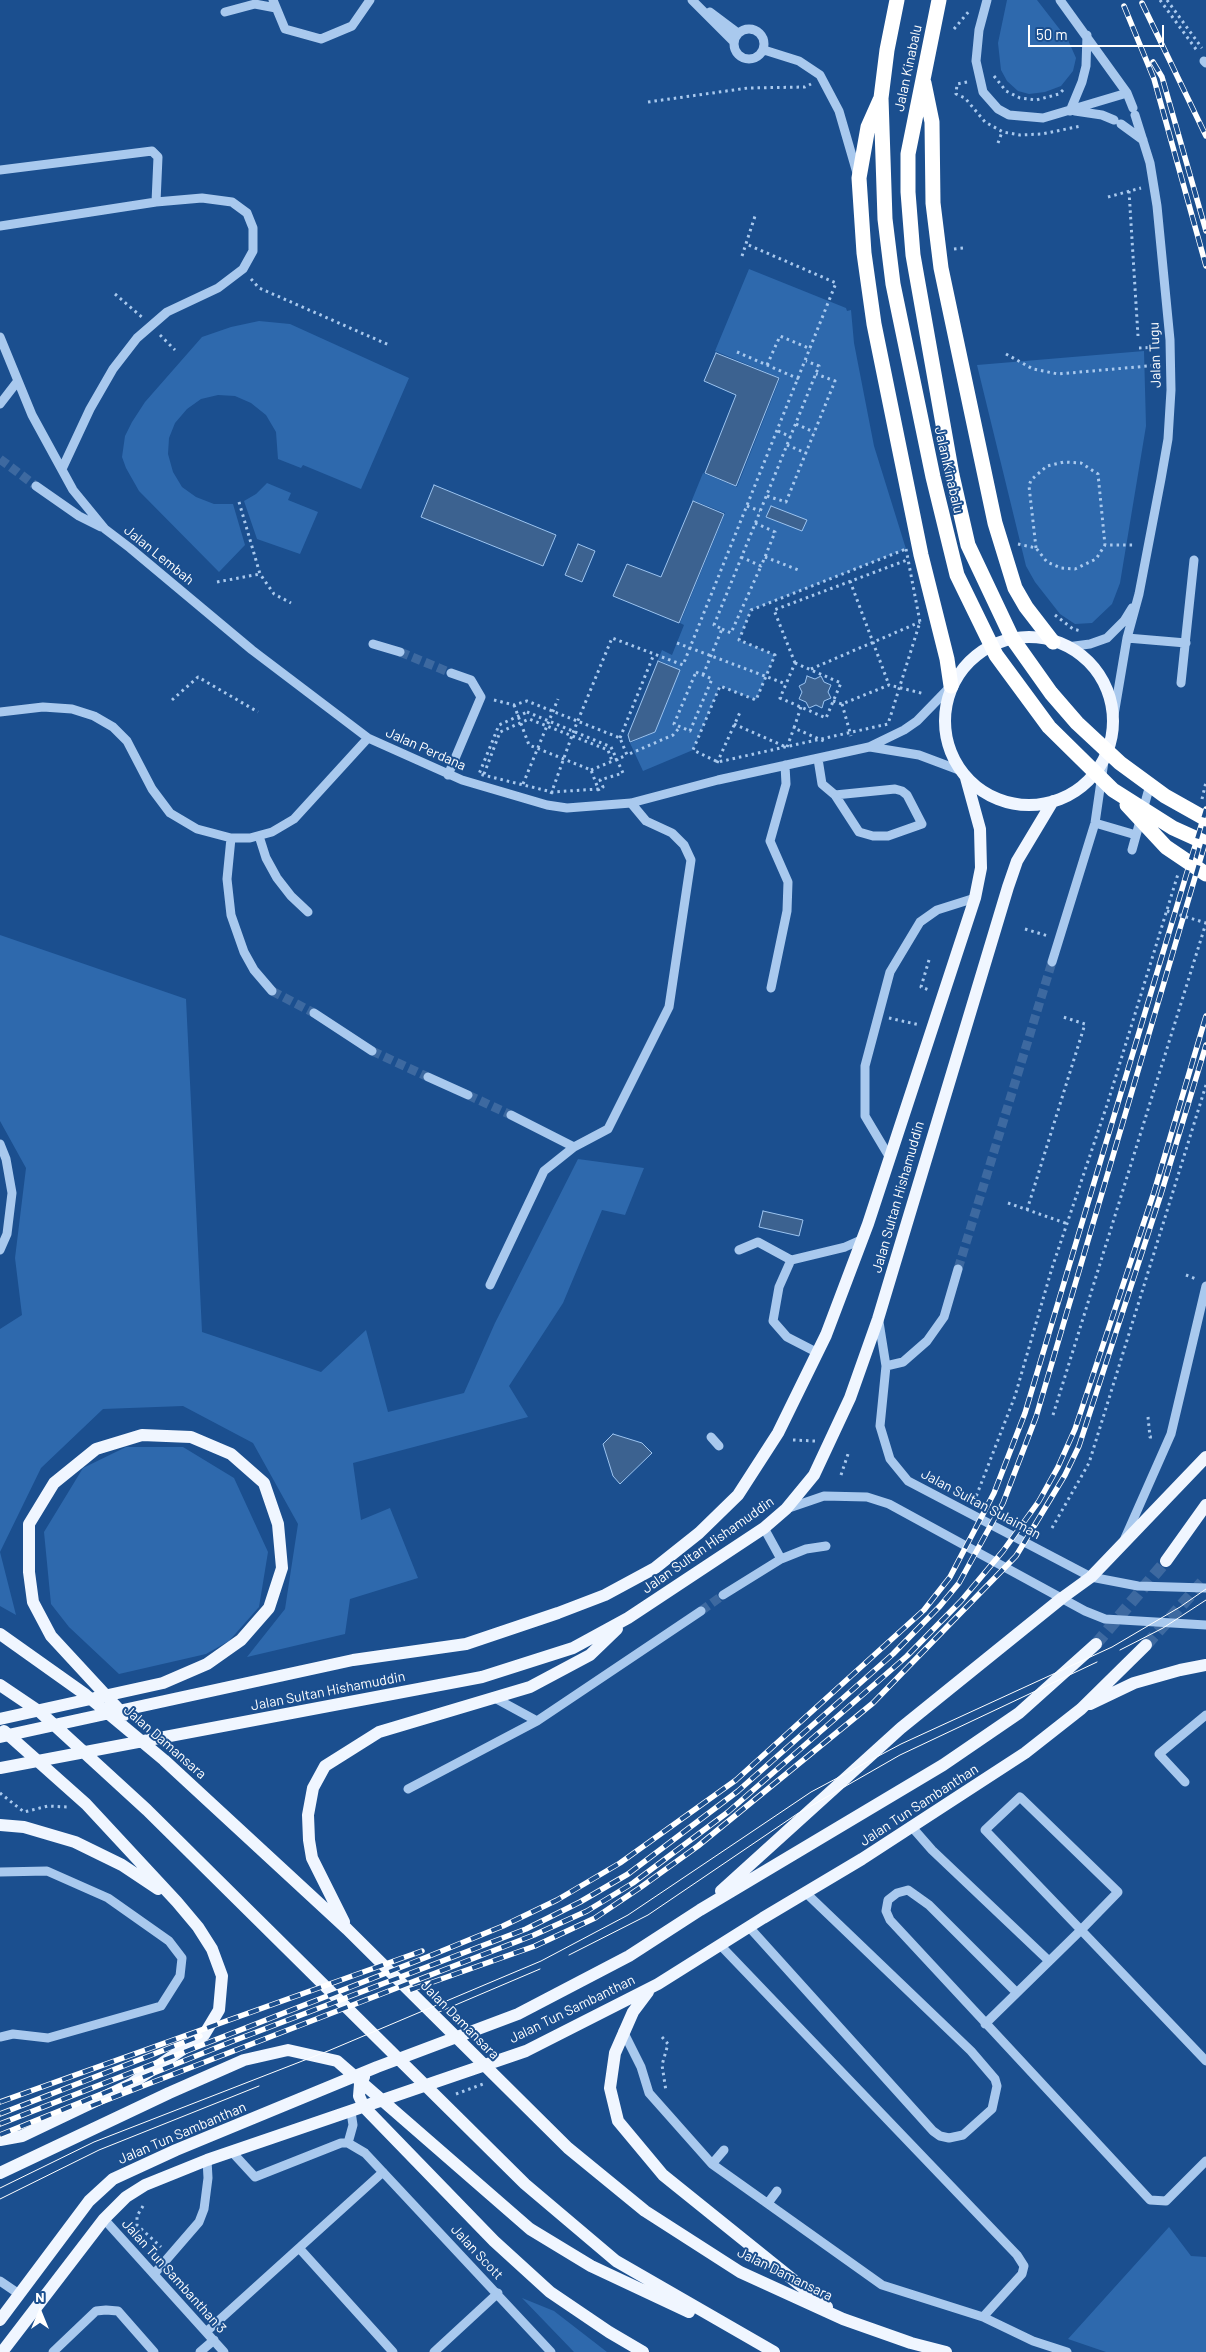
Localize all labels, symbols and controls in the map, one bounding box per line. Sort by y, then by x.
scale bar [1031,15,1167,47]
street label: Jalan Kinabalu [891,23,925,113]
text: 50 m [1036,25,1068,43]
street label: Jalan Tugu [1145,322,1165,388]
street label: Jalan Kinabalu [931,425,967,515]
street label: Jalan Lembah [121,522,197,588]
street label: Jalan Perdana [383,724,469,774]
street label: Jalan Sultan Hishamuddin [868,1119,928,1275]
street label: Jalan Sultan Sulaiman [918,1465,1044,1543]
street label: Jalan Sultan Hishamuddin [639,1493,777,1597]
street label: Jalan Sultan Hishamuddin [249,1668,407,1714]
street label: Jalan Damansara [120,1702,210,1782]
street label: Jalan Tun Sambanthan [857,1760,981,1850]
street label: Jalan Tun Sambanthan [506,1971,638,2047]
street label: Jalan Damansara [417,1977,503,2063]
street label: Jalan Tun Sambanthan [115,2098,249,2168]
street label: Jalan Tun Sambanthan 3 [118,2215,230,2337]
street label: Jalan Scott [447,2221,507,2283]
street label: Jalan Damansara [735,2244,835,2304]
north arrow [15,2287,65,2337]
text: N [35,2288,45,2305]

